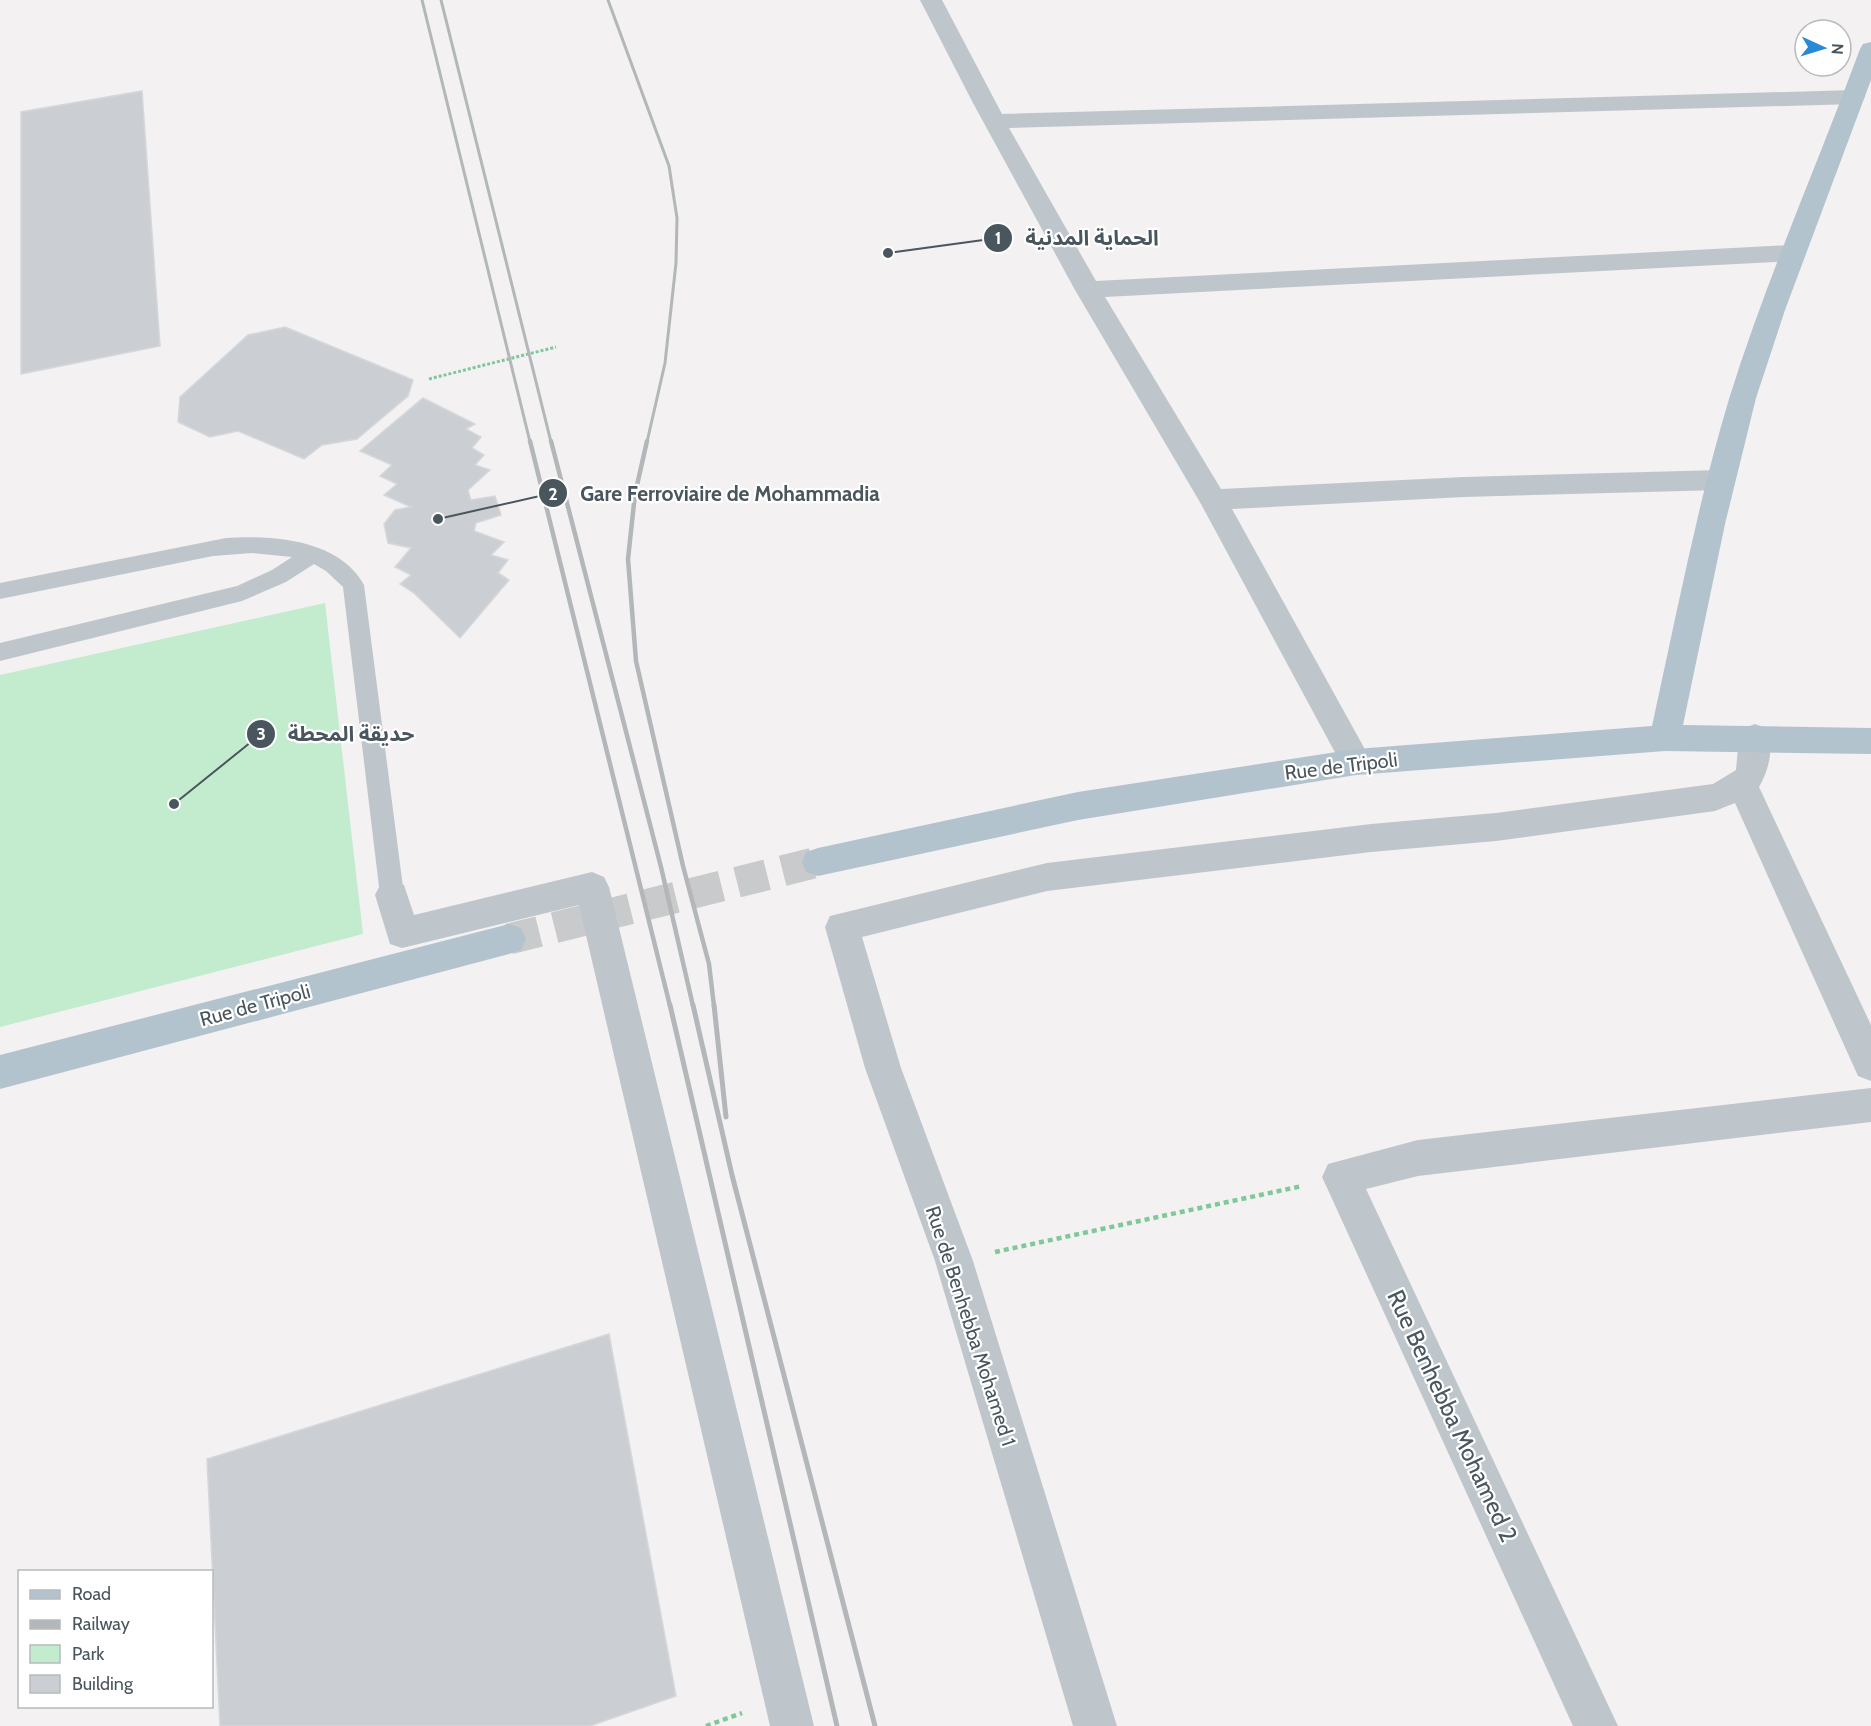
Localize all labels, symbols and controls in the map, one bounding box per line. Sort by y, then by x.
north arrow [1793,18,1853,78]
text: N [1828,43,1847,55]
callout: الحماية المدنية [983,218,1170,257]
text: الحماية المدنية [1025,225,1159,250]
text: 1 [995,227,1001,249]
callout: Gare Ferroviaire de Mohammadia [538,474,892,513]
text: Gare Ferroviaire de Mohammadia [580,481,880,506]
text: 2 [548,483,558,505]
callout: حديقة المحطة [246,714,427,753]
text: حديقة المحطة [288,721,414,746]
text: 3 [256,723,266,745]
street label: Rue de Tripoli [1283,747,1399,785]
street label: Rue de Tripoli [197,979,313,1031]
street label: Rue de Benhebba Mohamed 1 [921,1203,1021,1449]
street label: Rue Benhebba Mohamed 2 [1381,1285,1524,1546]
legend [18,1570,213,1708]
text: Road [72,1583,111,1605]
text: Railway [72,1613,130,1635]
text: Park [72,1643,105,1665]
text: Building [72,1673,134,1695]

